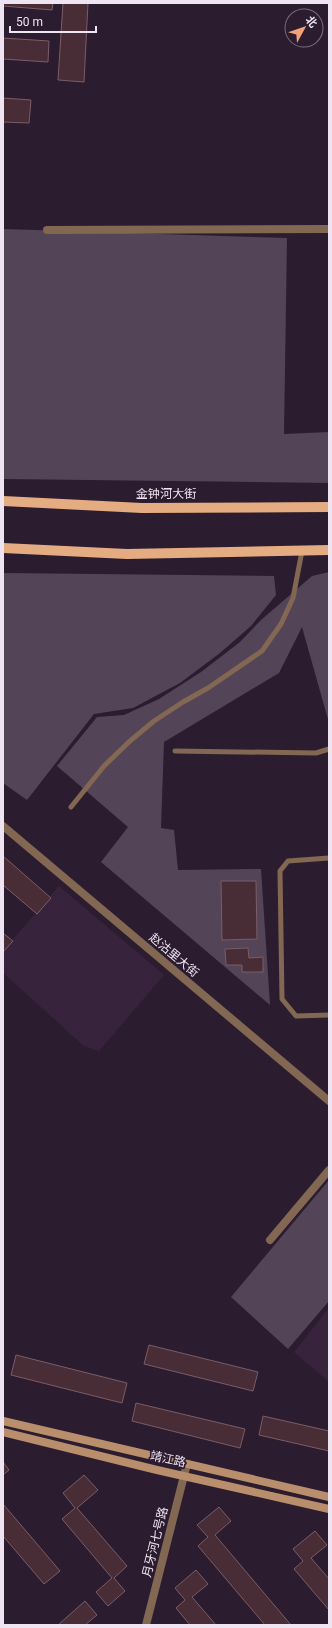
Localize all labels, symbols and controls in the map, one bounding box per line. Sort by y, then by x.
scale bar [10,8,96,34]
north arrow [284,8,324,48]
text: 北 [303,14,320,30]
text: 50 m [16,15,43,29]
street label: 金钟河大街 [136,487,196,501]
street label: 赵沽里大街 [147,930,201,980]
street label: 靖江路 [149,1448,187,1470]
street label: 月牙河七号路 [139,1505,171,1579]

